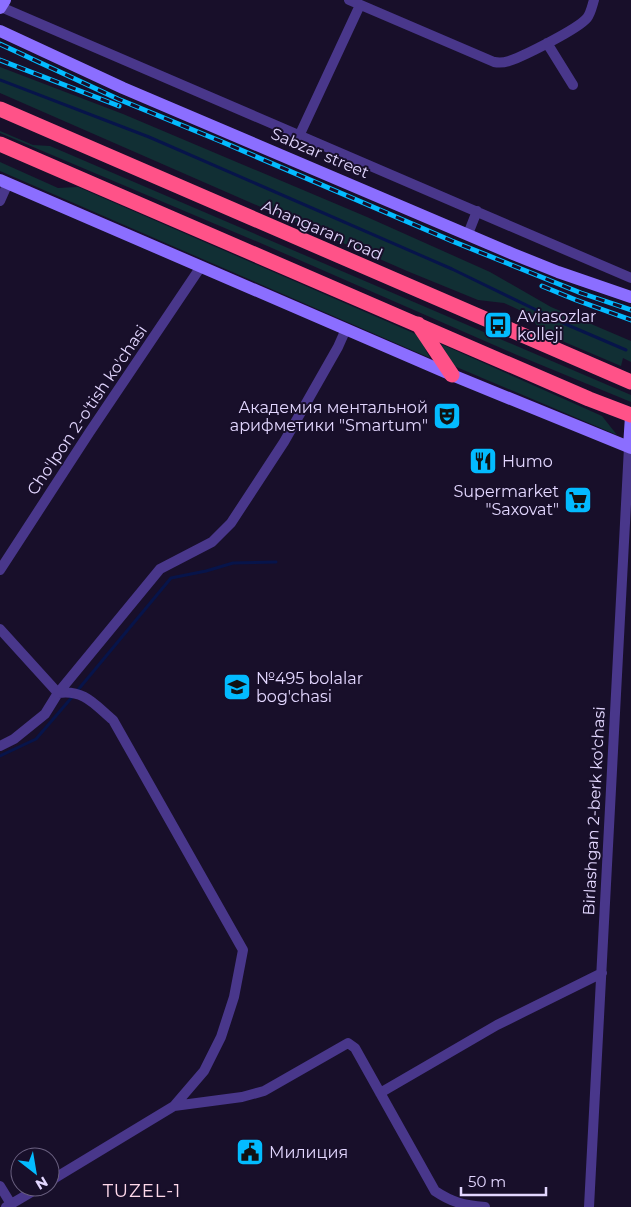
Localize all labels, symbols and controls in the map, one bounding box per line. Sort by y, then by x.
street label: Sabzar street [268,124,372,182]
street label: Ahangaran road [259,196,385,264]
place label: Aviasozlar kolleji [517,307,597,344]
bus stop icon: Aviasozlar kolleji [483,310,513,340]
street label: Cho'lpon 2-o'tish ko'chasi [23,322,151,498]
place label: Академия ментальной арифметики "Smartum" [230,398,428,435]
theatre icon: Академия ментальной арифметики "Smartum" [432,401,462,431]
restaurant icon: Humo [468,446,498,476]
place label: Humo [502,452,553,471]
place label: Supermarket "Saxovat" [454,482,559,519]
supermarket icon: Supermarket "Saxovat" [563,485,593,515]
place label: №495 bolalar bog'chasi [256,669,363,706]
school or university icon: №495 bolalar bog'chasi [222,672,252,702]
street label: Birlashgan 2-berk ko'chasi [579,706,609,916]
public building icon: Милиция [235,1137,265,1167]
place label: Милиция [269,1143,348,1162]
north arrow [10,1147,60,1197]
scale bar [461,1164,546,1196]
text: 50 m [468,1172,506,1191]
text: N [32,1173,51,1194]
district label: TUZEL-1 [103,1180,181,1202]

